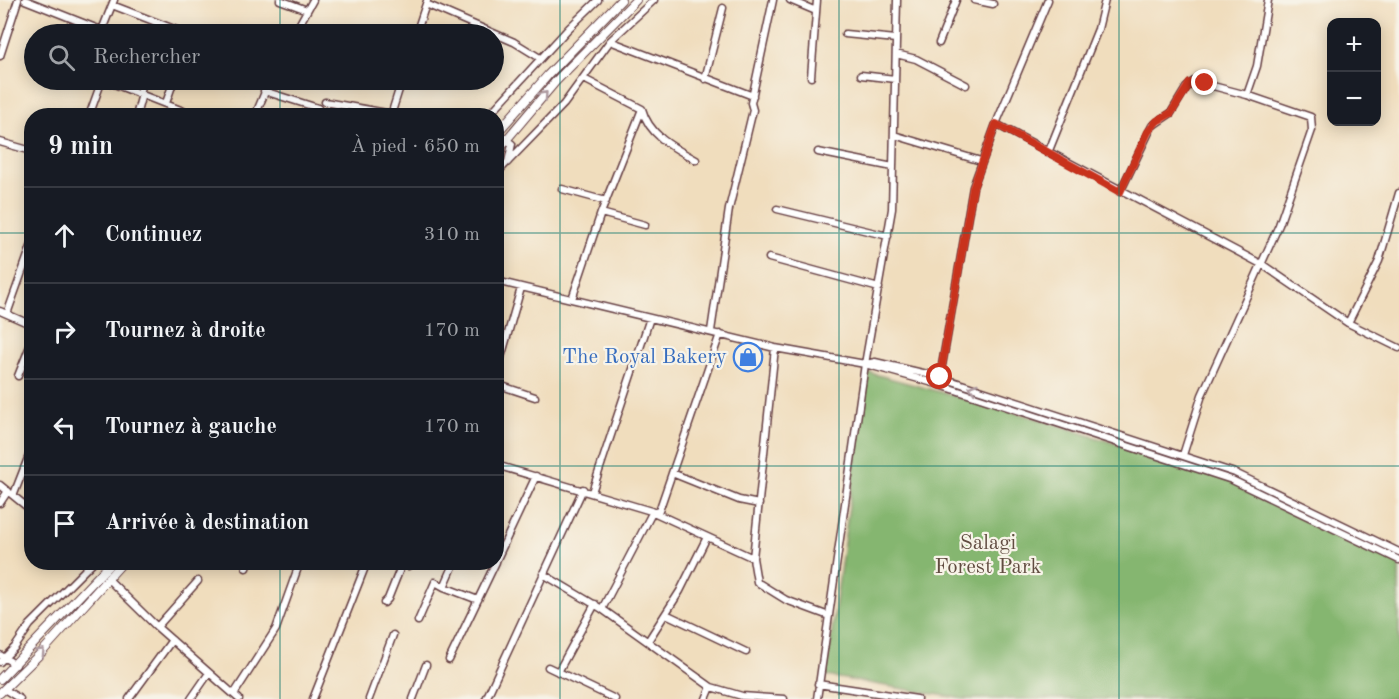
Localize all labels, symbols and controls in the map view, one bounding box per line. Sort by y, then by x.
map controls [1327,18,1381,126]
button: + [1327,18,1381,72]
search box [24,24,504,90]
icon: search [45,41,78,74]
text: Rechercher [93,46,200,68]
route end [1191,69,1217,95]
button: − [1327,72,1381,126]
one-way arrow [537,91,548,102]
text: 9 min [48,134,113,160]
text: À pied · 650 m [351,137,480,157]
icon: ahead [48,219,81,252]
text: Continuez [105,224,202,246]
text: 310 m [424,225,480,245]
icon: right [48,315,81,348]
text: Tournez à droite [105,320,266,342]
text: 170 m [424,321,480,341]
shop icon: The Royal Bakery [732,341,764,373]
place label: The Royal Bakery [562,347,727,368]
route start [926,363,952,389]
one-way arrow [968,383,979,395]
icon: left [48,411,81,444]
text: Tournez à gauche [105,416,277,438]
text: 170 m [424,417,480,437]
icon: arrive [48,507,81,540]
text: Arrivée à destination [105,512,309,534]
park label: Salagi Forest Park [935,533,1042,578]
one-way arrow [34,648,45,659]

